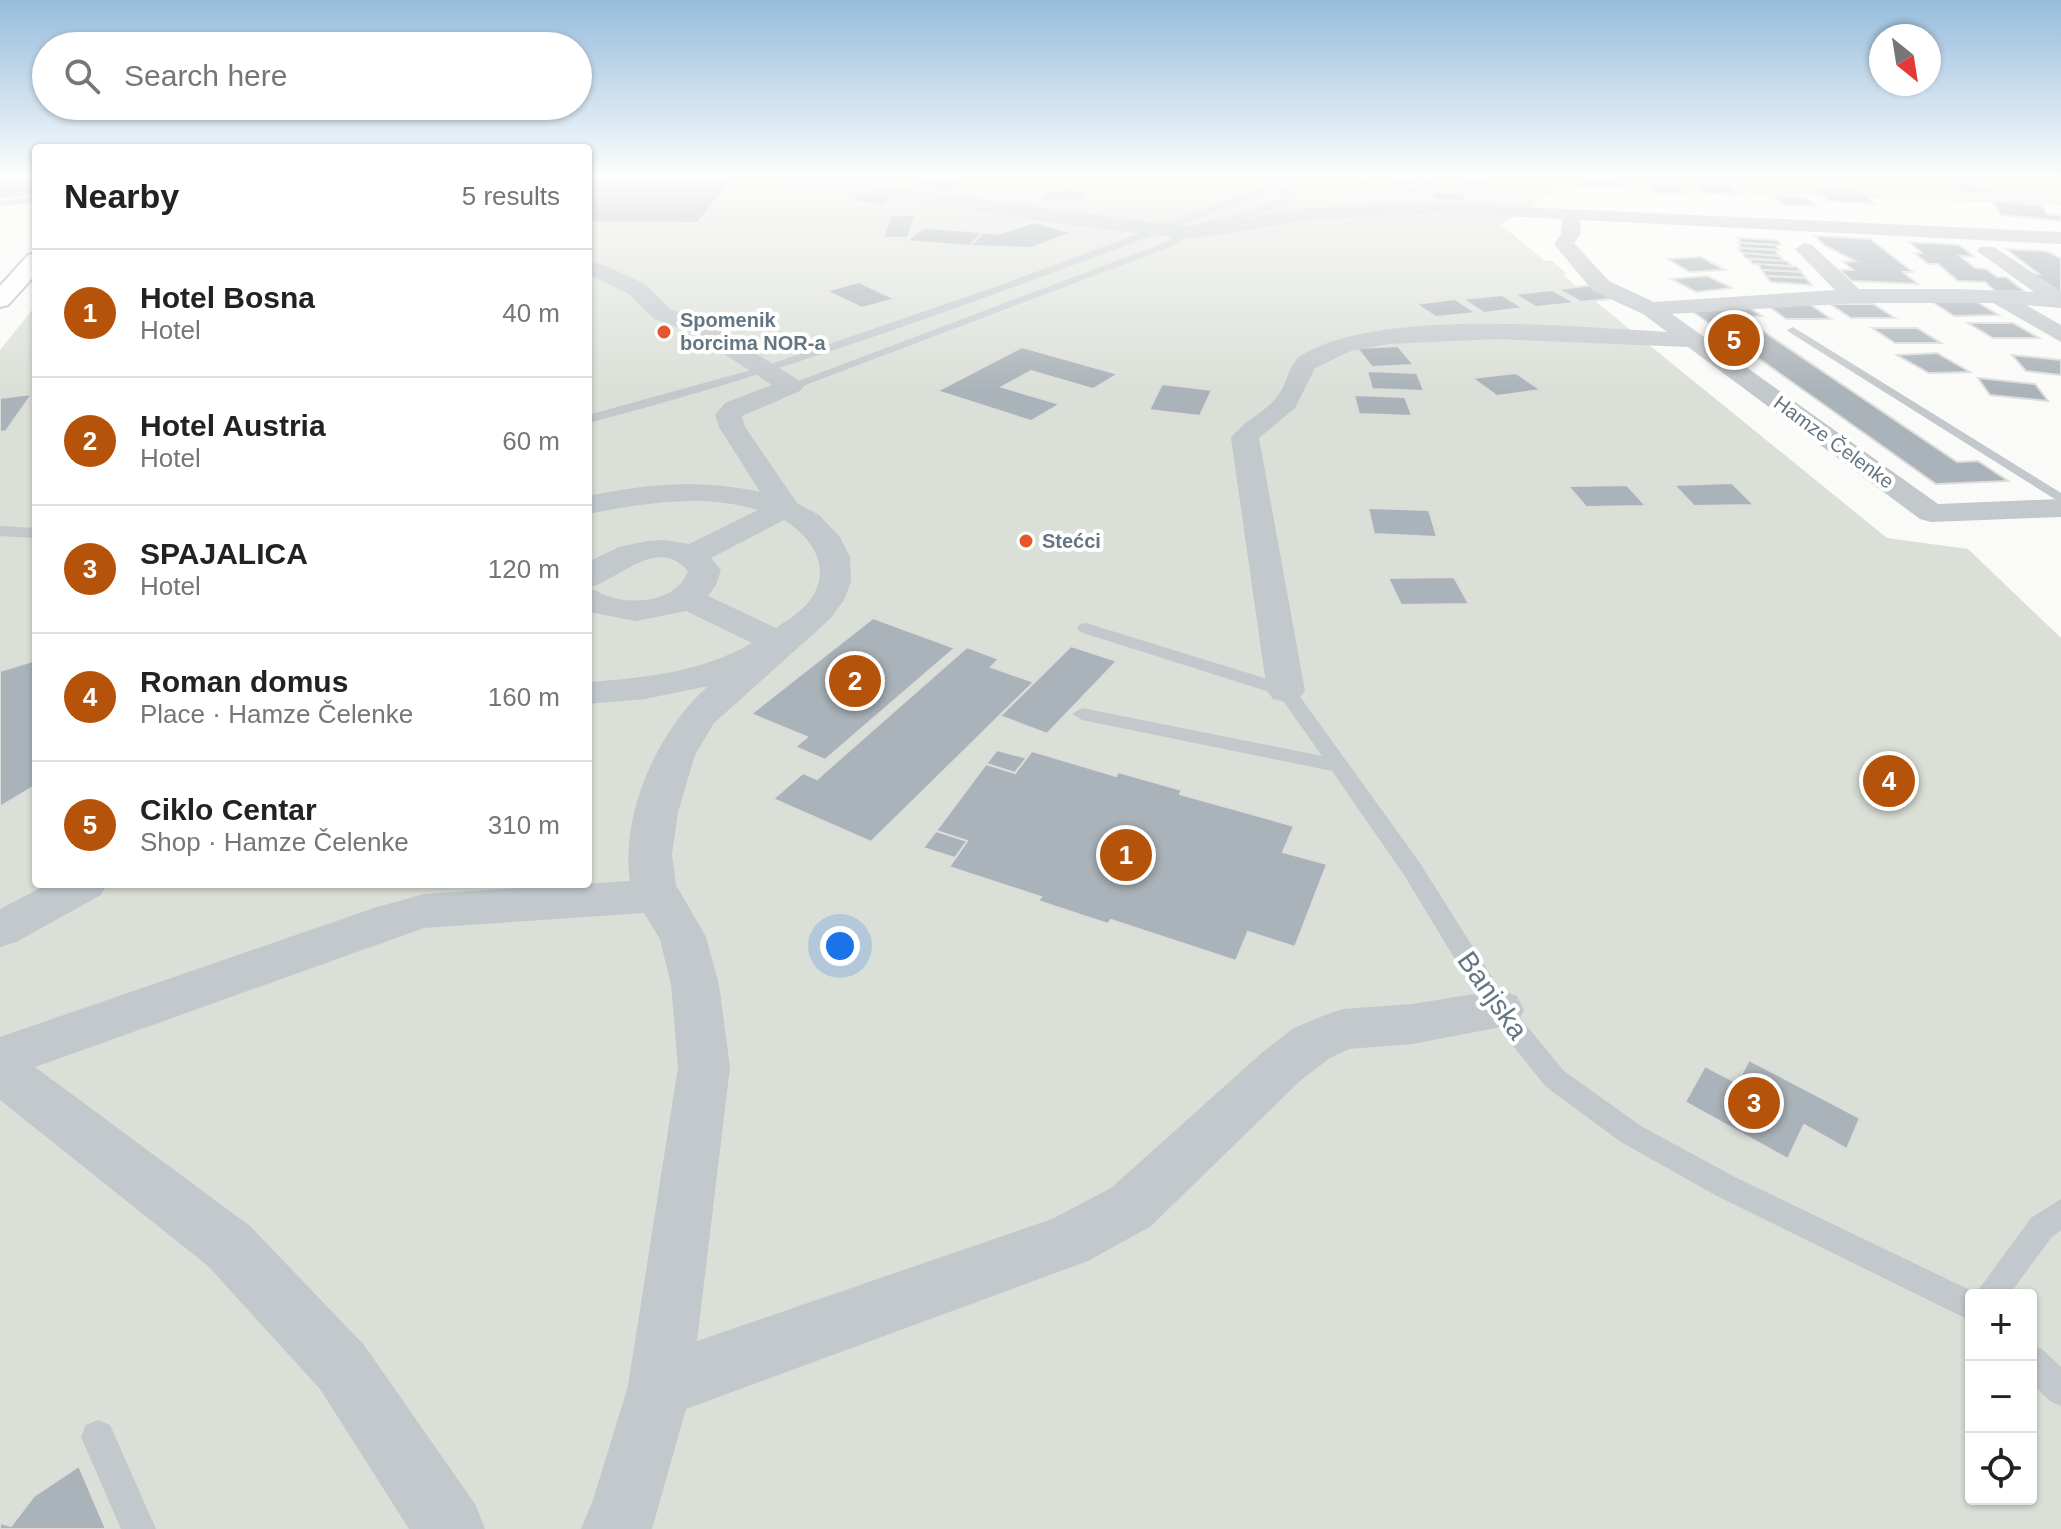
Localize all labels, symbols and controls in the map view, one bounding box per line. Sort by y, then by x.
north arrow [1869,24,1941,96]
search box [32,32,592,120]
icon: search [60,54,104,98]
text: Search here [124,59,287,92]
text: Nearby [64,177,179,215]
text: 5 results [462,181,560,211]
text: Hotel Bosna [140,281,315,314]
text: 1 [83,298,97,328]
text: 40 m [502,298,560,328]
place label: Spomenik borcima NOR-a [680,309,826,354]
pin: 5 [1708,310,1760,370]
text: Hotel [140,315,201,345]
marker: Spomenik borcima NOR-a [655,323,673,341]
street label: Hamze Čelenke [1770,391,1898,493]
text: Hotel Austria [140,409,326,442]
text: 2 [83,426,97,456]
text: 60 m [502,426,560,456]
text: Hotel [140,443,201,473]
place label: Stećci [1042,530,1101,552]
marker: Stećci [1017,532,1035,550]
text: SPAJALICA [140,537,308,570]
text: 3 [83,554,97,584]
text: 120 m [488,554,560,584]
text: Hotel [140,571,201,601]
pin: 2 [829,651,881,711]
text: Roman domus [140,665,348,698]
text: 4 [83,682,97,712]
text: 160 m [488,682,560,712]
text: Place · Hamze Čelenke [140,699,413,729]
pin: 4 [1863,751,1915,811]
text: Ciklo Centar [140,793,317,826]
text: 5 [83,810,97,840]
text: 310 m [488,810,560,840]
pin: 1 [1100,825,1152,885]
text: Shop · Hamze Čelenke [140,827,409,857]
your location [820,926,860,966]
street label: Banjska [1451,946,1534,1045]
pin: 3 [1728,1073,1780,1133]
map controls [1965,1289,2037,1505]
button: + [1965,1289,2037,1361]
button: − [1965,1361,2037,1433]
button: locate [1965,1433,2037,1505]

